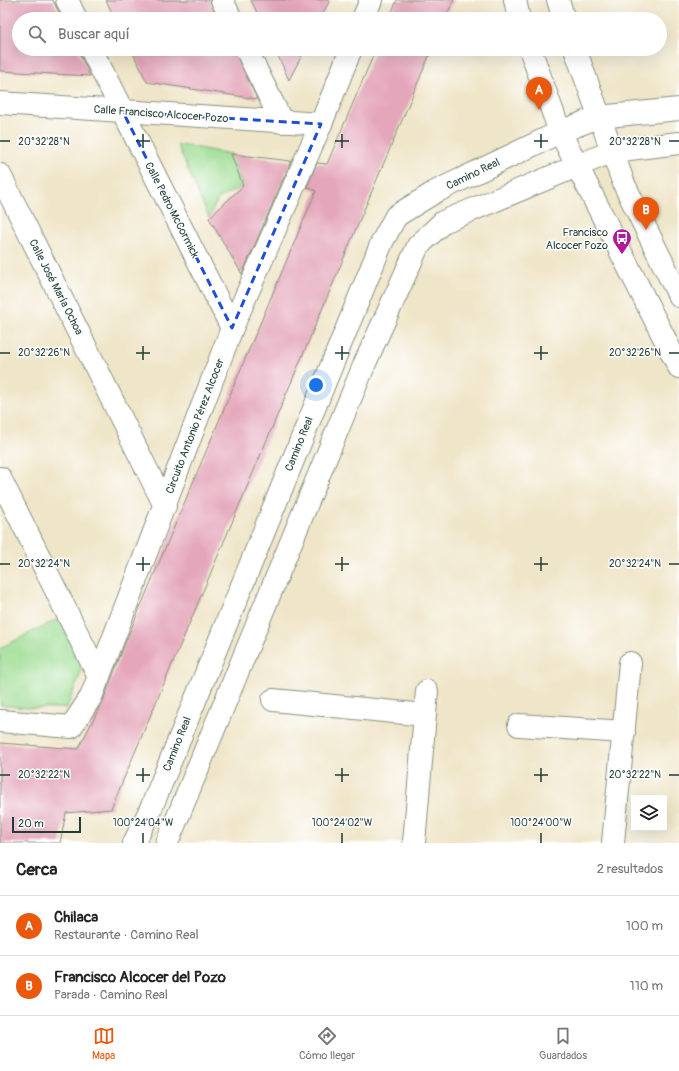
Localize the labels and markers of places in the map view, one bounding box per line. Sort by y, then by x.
pin: A [526,77,552,110]
pin: B [633,197,659,230]
place label: Francisco Alcocer Pozo [546,226,608,252]
bus stop icon: Francisco Alcocer Pozo [611,227,633,255]

